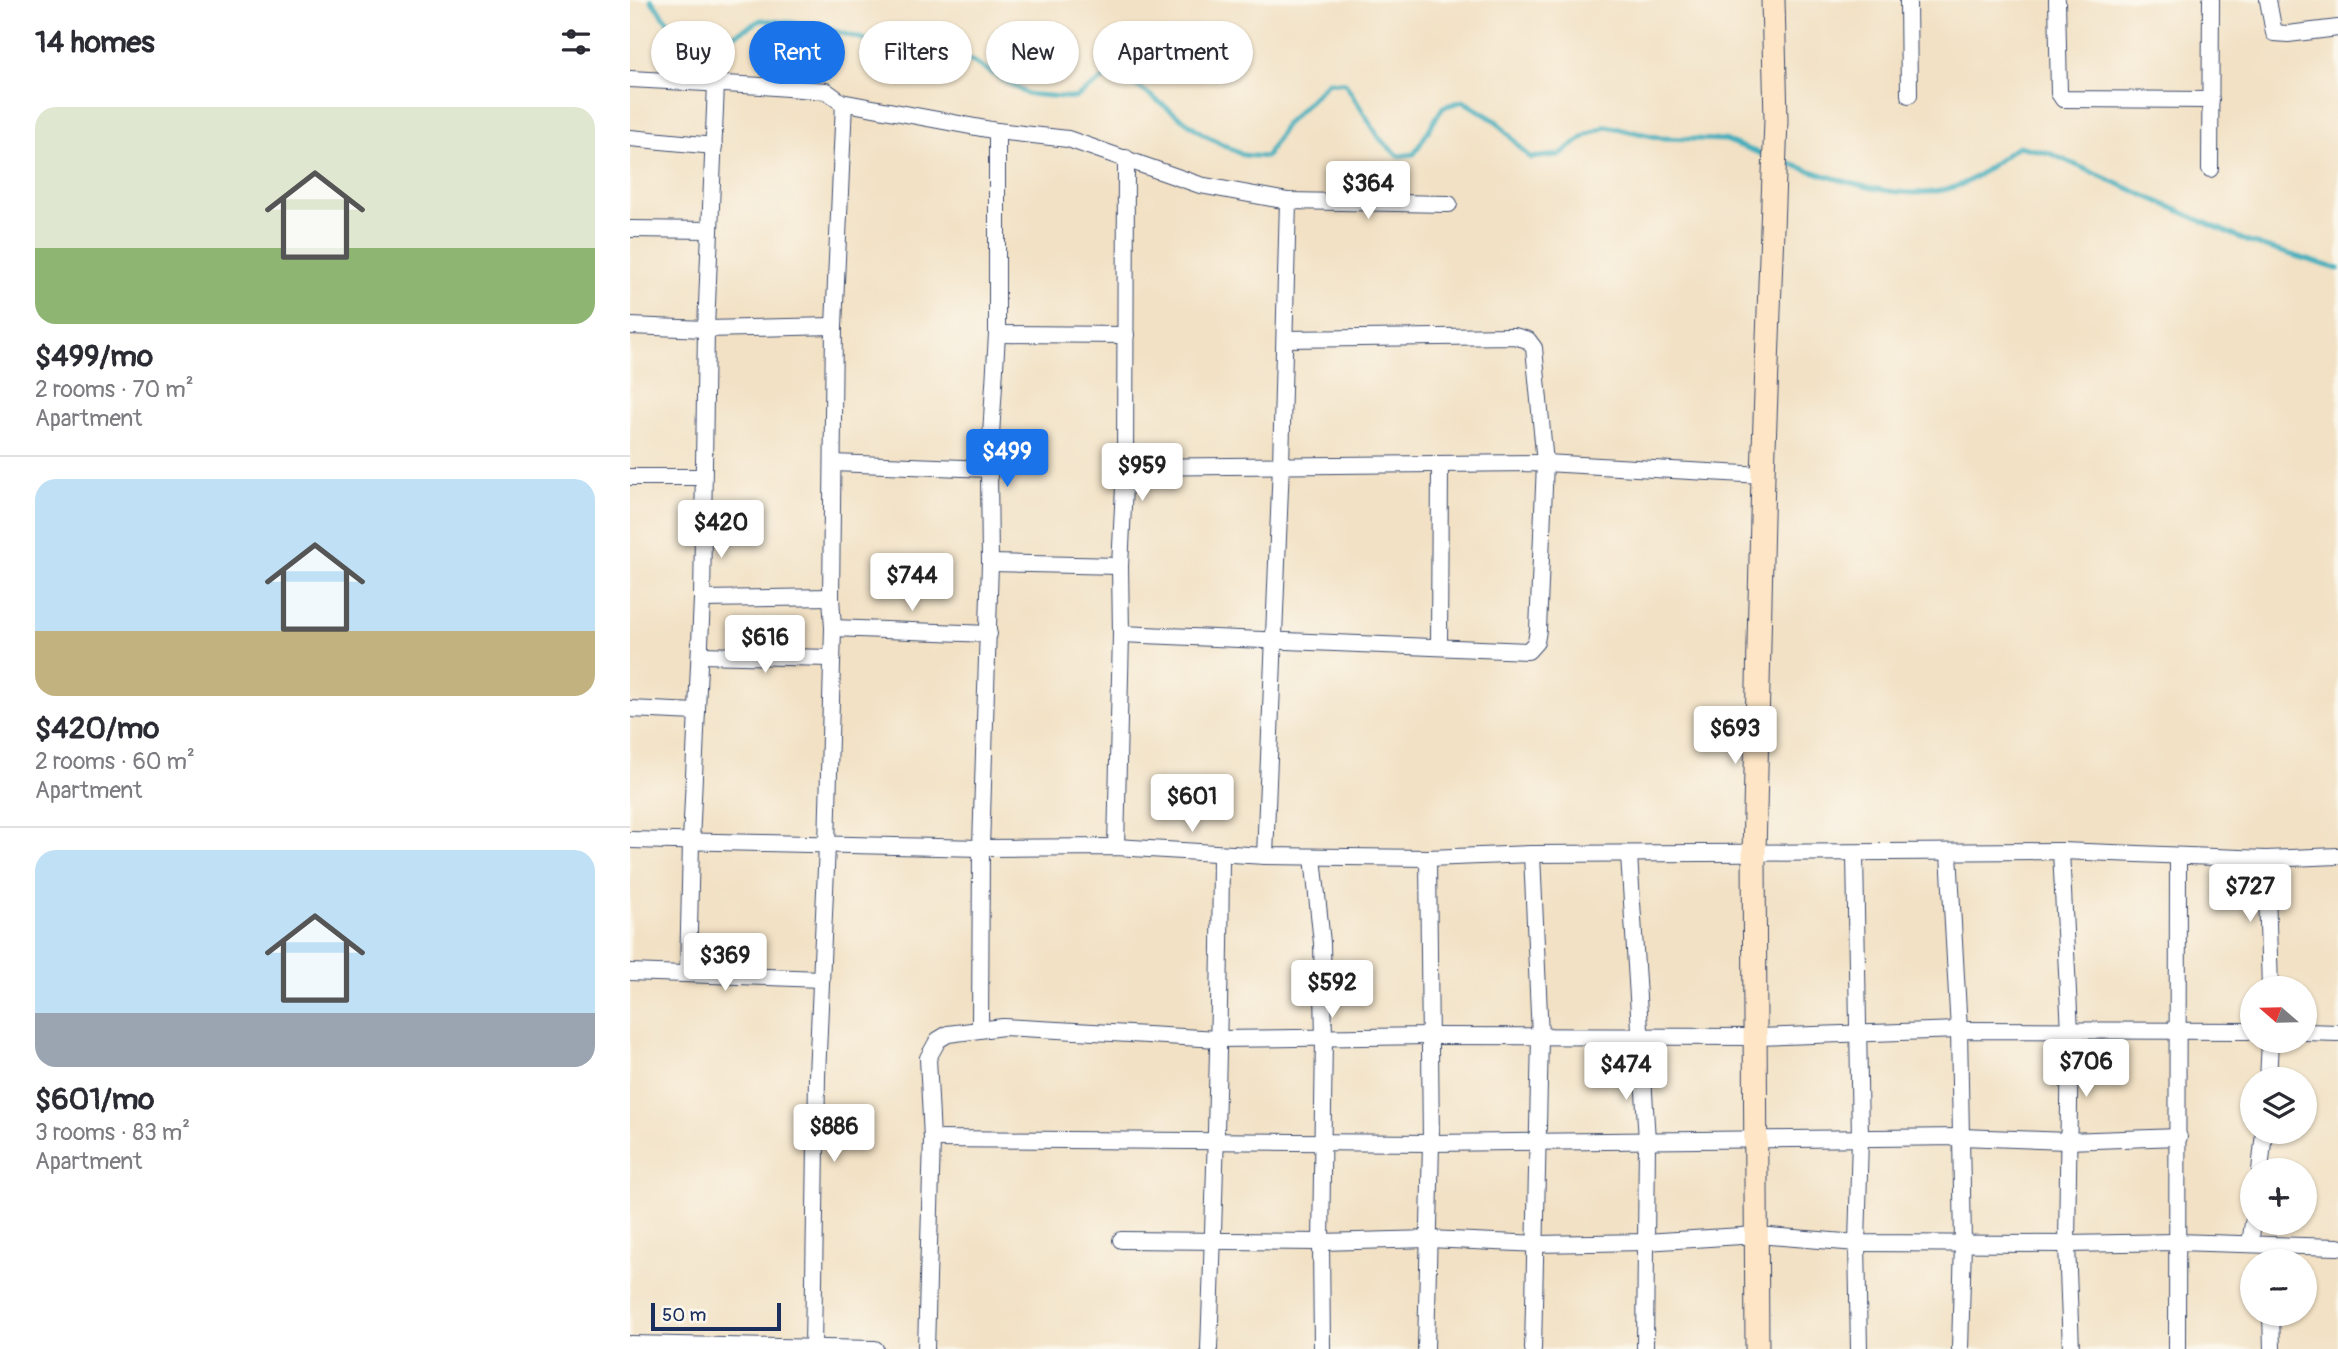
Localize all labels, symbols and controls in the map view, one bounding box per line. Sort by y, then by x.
chip: Buy [651,21,735,84]
chip: Rent [749,21,845,84]
chip: Filters [859,21,972,84]
chip: New [986,21,1079,84]
chip: Apartment [1093,21,1253,84]
icon: filters [557,23,595,61]
text: 14 homes [35,24,155,61]
icon: home [252,152,378,278]
pin: $364 [1327,162,1409,221]
text: $364 [1342,169,1394,198]
text: $499/mo [35,338,153,375]
text: 2 rooms · 70 m² [35,375,194,404]
text: Apartment [35,404,142,433]
pin: $499 [966,430,1048,489]
text: $499 [982,437,1032,466]
pin: $959 [1101,444,1183,503]
text: $959 [1118,451,1166,480]
pin: $420 [680,500,762,560]
text: $420 [694,508,748,537]
icon: home [252,524,378,650]
pin: $744 [871,554,953,613]
text: $744 [886,561,938,590]
pin: $616 [724,616,806,675]
text: $616 [741,623,789,652]
pin: $693 [1694,706,1776,766]
text: $420/mo [35,710,159,747]
text: $693 [1710,714,1760,743]
text: 2 rooms · 60 m² [35,747,195,776]
pin: $601 [1151,774,1233,834]
text: Apartment [35,776,142,805]
text: $601 [1167,782,1217,811]
pin: $727 [2209,864,2291,924]
text: $727 [2225,872,2275,901]
icon: home [252,895,378,1021]
pin: $369 [684,934,766,993]
text: $369 [700,941,750,970]
pin: $592 [1291,960,1373,1020]
text: $592 [1307,968,1357,997]
north arrow [2240,976,2317,1054]
map controls [2240,976,2317,1326]
pin: $706 [2045,1040,2127,1099]
pin: $474 [1585,1042,1667,1102]
text: $706 [2059,1047,2113,1076]
text: $474 [1600,1050,1652,1079]
button: layers [2240,1067,2317,1144]
text: $601/mo [35,1081,154,1118]
pin: $886 [793,1104,875,1164]
text: $886 [809,1112,859,1141]
text: 3 rooms · 83 m² [35,1118,190,1147]
text: Apartment [35,1147,142,1176]
button: + [2240,1158,2317,1235]
button: − [2240,1249,2317,1326]
scale bar [651,1300,780,1332]
text: 50 m [662,1303,706,1327]

